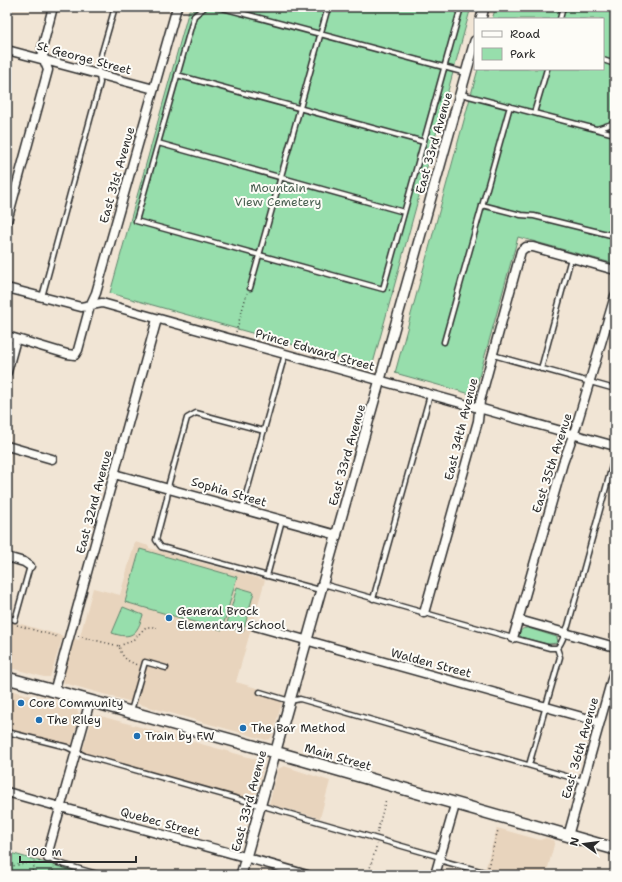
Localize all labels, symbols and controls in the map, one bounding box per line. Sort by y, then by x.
legend [474,18,604,70]
text: Road [510,26,541,42]
street label: St George Street [35,38,133,78]
text: Park [510,46,536,62]
street label: East 33rd Avenue [412,90,456,196]
street label: East 31st Avenue [96,125,138,225]
park label: Mountain View Cemetery [235,180,322,210]
street label: Prince Edward Street [253,325,377,375]
street label: East 34th Avenue [441,376,482,482]
street label: East 33rd Avenue [325,402,369,508]
street label: East 35th Avenue [528,411,576,515]
street label: East 32nd Avenue [72,448,116,556]
street label: Sophia Street [189,474,269,510]
place label: General Brock Elementary School [177,603,285,633]
marker: General Brock Elementary School [164,613,174,623]
street label: Walden Street [389,645,473,681]
place label: Core Community [29,695,123,711]
street label: East 36th Avenue [558,695,602,801]
marker: Core Community [16,698,26,708]
place label: The Riley [47,712,101,728]
marker: The Riley [34,715,44,725]
place label: The Bar Method [251,720,346,736]
marker: The Bar Method [238,723,248,733]
place label: Train by FW [145,728,215,744]
marker: Train by FW [132,731,142,741]
street label: Main Street [303,740,373,774]
street label: East 33rd Avenue [228,748,270,854]
street label: Quebec Street [119,804,201,840]
north arrow [564,824,604,864]
text: N [566,835,583,848]
scale bar [20,838,136,864]
text: 100 m [26,844,62,860]

